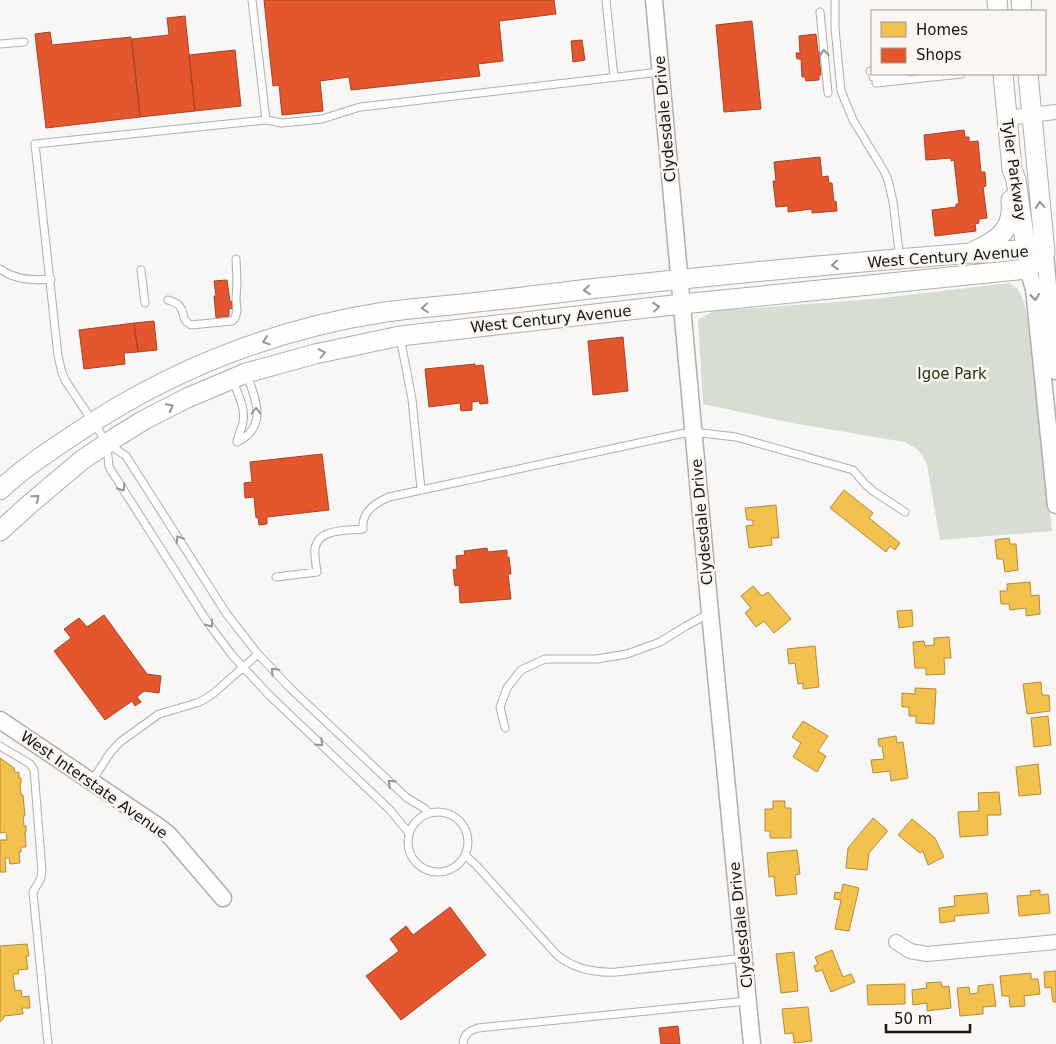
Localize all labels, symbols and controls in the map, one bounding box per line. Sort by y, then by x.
legend [871,10,1046,75]
text: Homes [916,21,968,39]
text: Shops [916,46,962,64]
one-way arrow [819,48,830,56]
street label: Clydesdale Drive [651,55,679,183]
street label: Tyler Parkway [998,117,1030,222]
one-way arrow [1035,201,1046,209]
street label: West Century Avenue [867,242,1029,272]
one-way arrow [831,259,839,270]
one-way arrow [582,284,590,295]
one-way arrow [1029,294,1040,302]
one-way arrow [421,302,429,313]
street label: West Century Avenue [470,302,632,336]
one-way arrow [653,302,661,313]
one-way arrow [263,335,271,345]
one-way arrow [318,348,327,359]
park label: Igoe Park [917,365,987,383]
one-way arrow [164,403,173,413]
one-way arrow [251,407,261,414]
street label: Clydesdale Drive [688,458,716,586]
one-way arrow [115,482,125,491]
one-way arrow [30,496,39,504]
one-way arrow [176,535,185,545]
one-way arrow [204,618,213,628]
one-way arrow [271,667,280,676]
street label: West Interstate Avenue [17,727,171,843]
one-way arrow [314,737,323,746]
one-way arrow [388,780,397,789]
street label: Clydesdale Drive [725,861,757,989]
scale bar [886,1002,970,1034]
text: 50 m [894,1010,932,1028]

